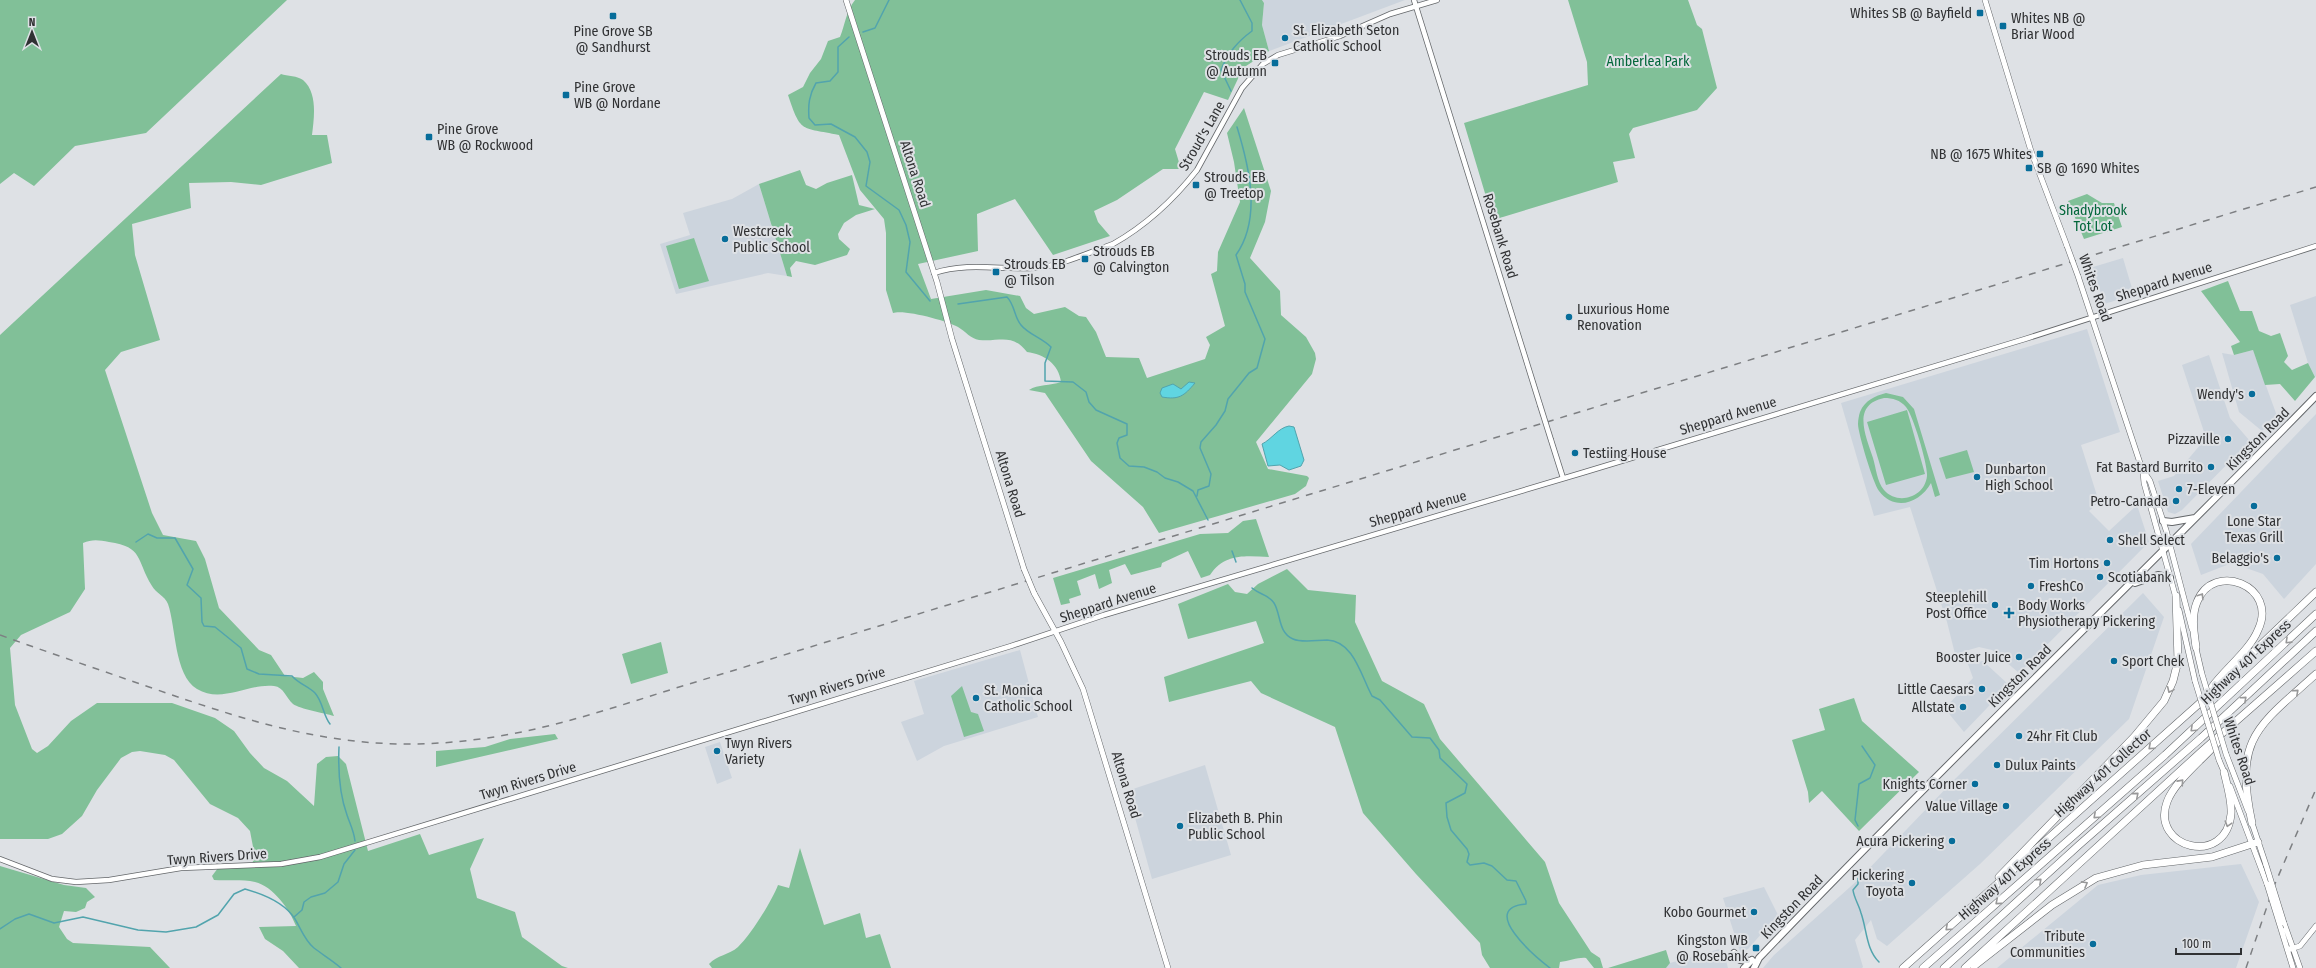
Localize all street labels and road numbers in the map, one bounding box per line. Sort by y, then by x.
street label: Stroud's Lane [1175,98,1229,174]
street label: Altona Road [896,138,934,210]
street label: Rosebank Road [1479,191,1521,281]
street label: Whites Road [2075,252,2115,324]
street label: Sheppard Avenue [2114,258,2214,306]
street label: Sheppard Avenue [1678,393,1778,439]
street label: Kingston Road [2223,404,2293,474]
street label: Altona Road [992,448,1028,520]
street label: Sheppard Avenue [1367,487,1469,531]
street label: Sheppard Avenue [1058,579,1158,627]
street label: Highway 401 Express [2197,616,2295,708]
street label: Kingston Road [1985,641,2055,711]
street label: Twyn Rivers Drive [787,663,887,709]
street label: Whites Road [2219,715,2259,787]
street label: Highway 401 Collector [2051,725,2155,821]
street label: Altona Road [1108,749,1144,821]
street label: Twyn Rivers Drive [478,758,578,804]
street label: Highway 401 Express [1955,834,2055,924]
street label: Twyn Rivers Drive [167,845,268,869]
street label: Kingston Road [1757,872,1827,942]

